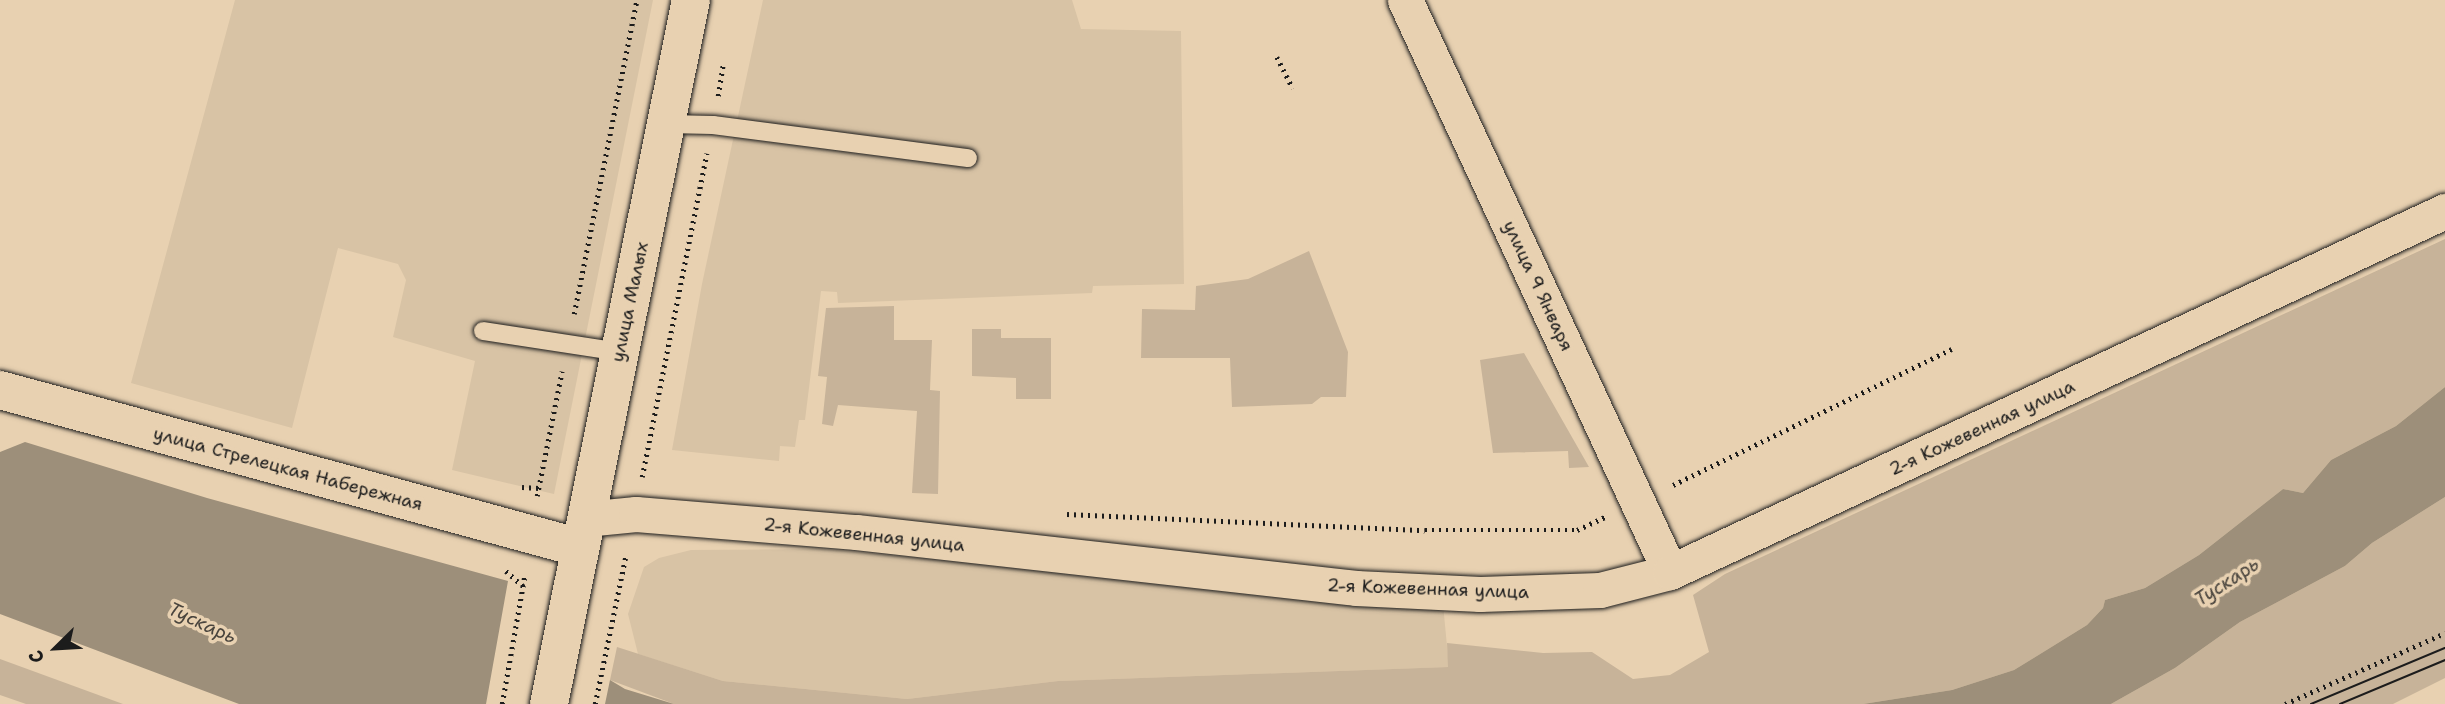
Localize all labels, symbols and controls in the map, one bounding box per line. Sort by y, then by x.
street label: улица 9 Января [1498,217,1578,355]
street label: улица Малых [607,240,653,364]
street label: 2-я Кожевенная улица [1886,376,2078,480]
street label: улица Стрелецкая Набережная [151,423,425,515]
street label: 2-я Кожевенная улица [762,514,966,556]
water label: Тускарь [2190,553,2264,611]
street label: 2-я Кожевенная улица [1327,575,1529,603]
water label: Тускарь [164,597,240,649]
north arrow [21,613,91,683]
text: С [23,646,50,667]

